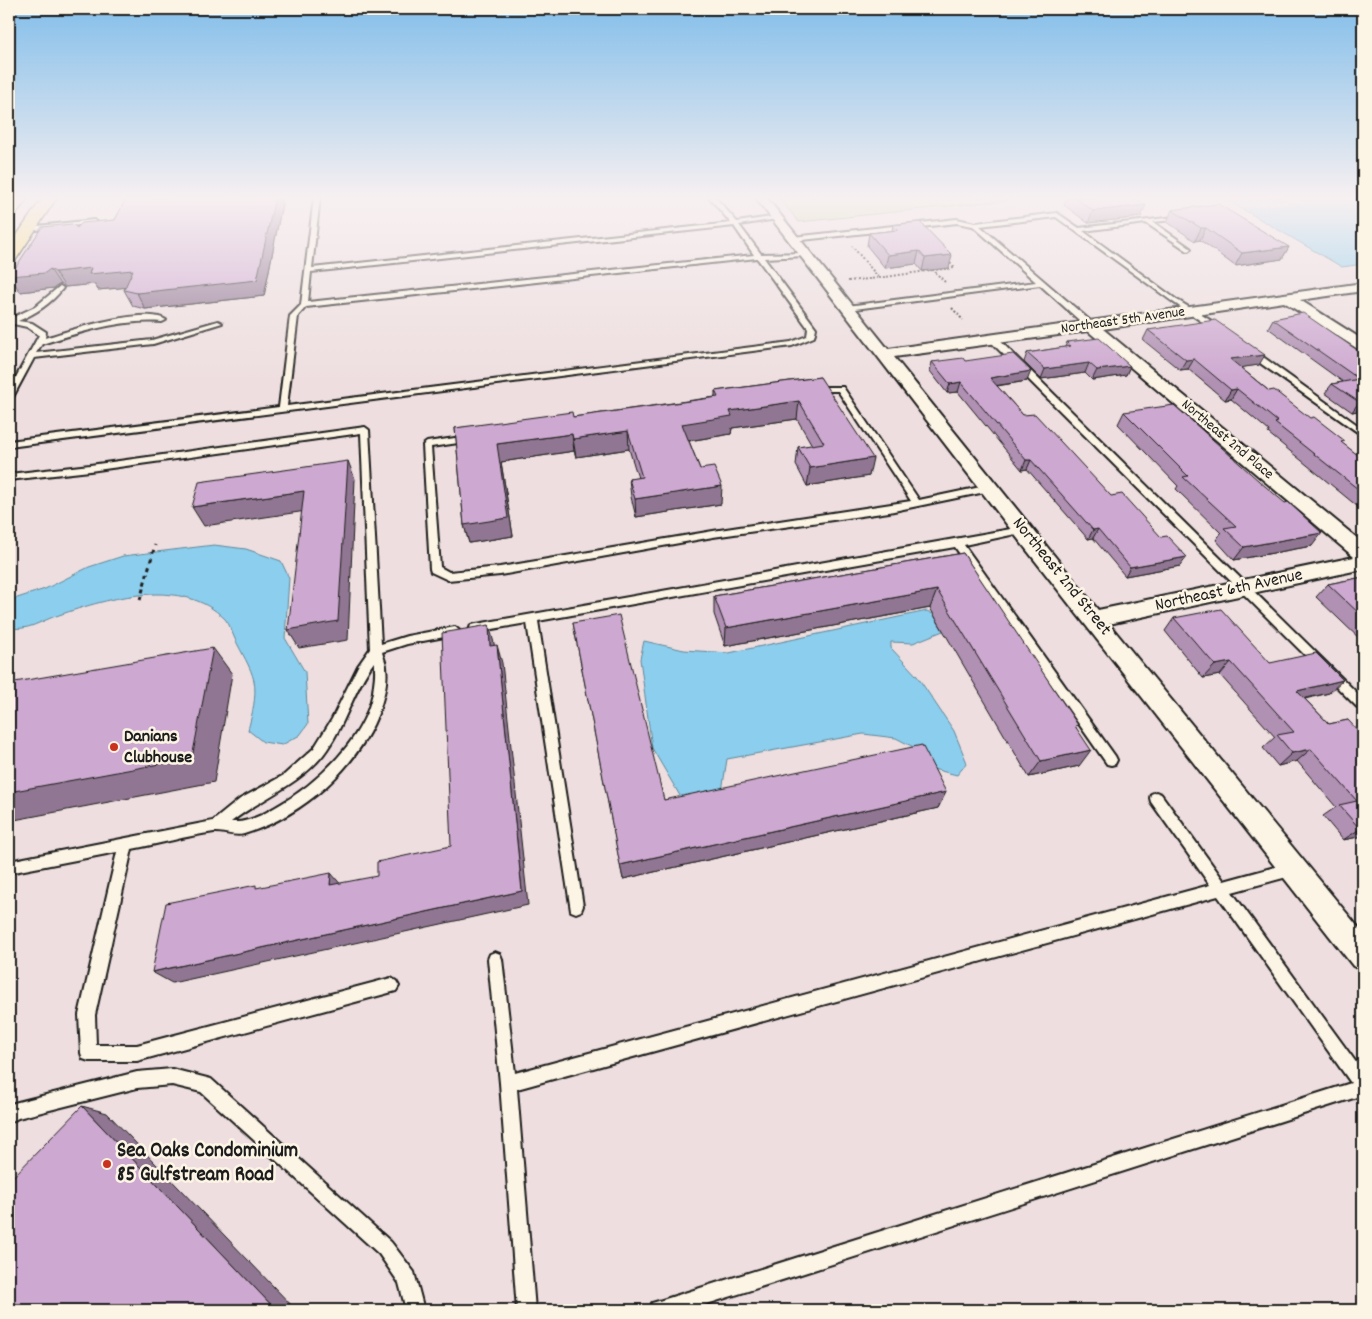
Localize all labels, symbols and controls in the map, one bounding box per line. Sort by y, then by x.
street label: Northeast 5th Avenue [1060,301,1187,341]
street label: Northeast 2nd Place [1176,395,1278,486]
street label: Northeast 2nd Street [1005,513,1117,642]
street label: Northeast 6th Avenue [1153,563,1305,619]
place label: Danians Clubhouse [124,725,192,771]
marker: Danians Clubhouse [108,741,120,753]
place label: Sea Oaks Condominium 85 Gulfstream Road [117,1137,298,1191]
marker: Sea Oaks Condominium 85 Gulfstream Road [101,1158,113,1170]

